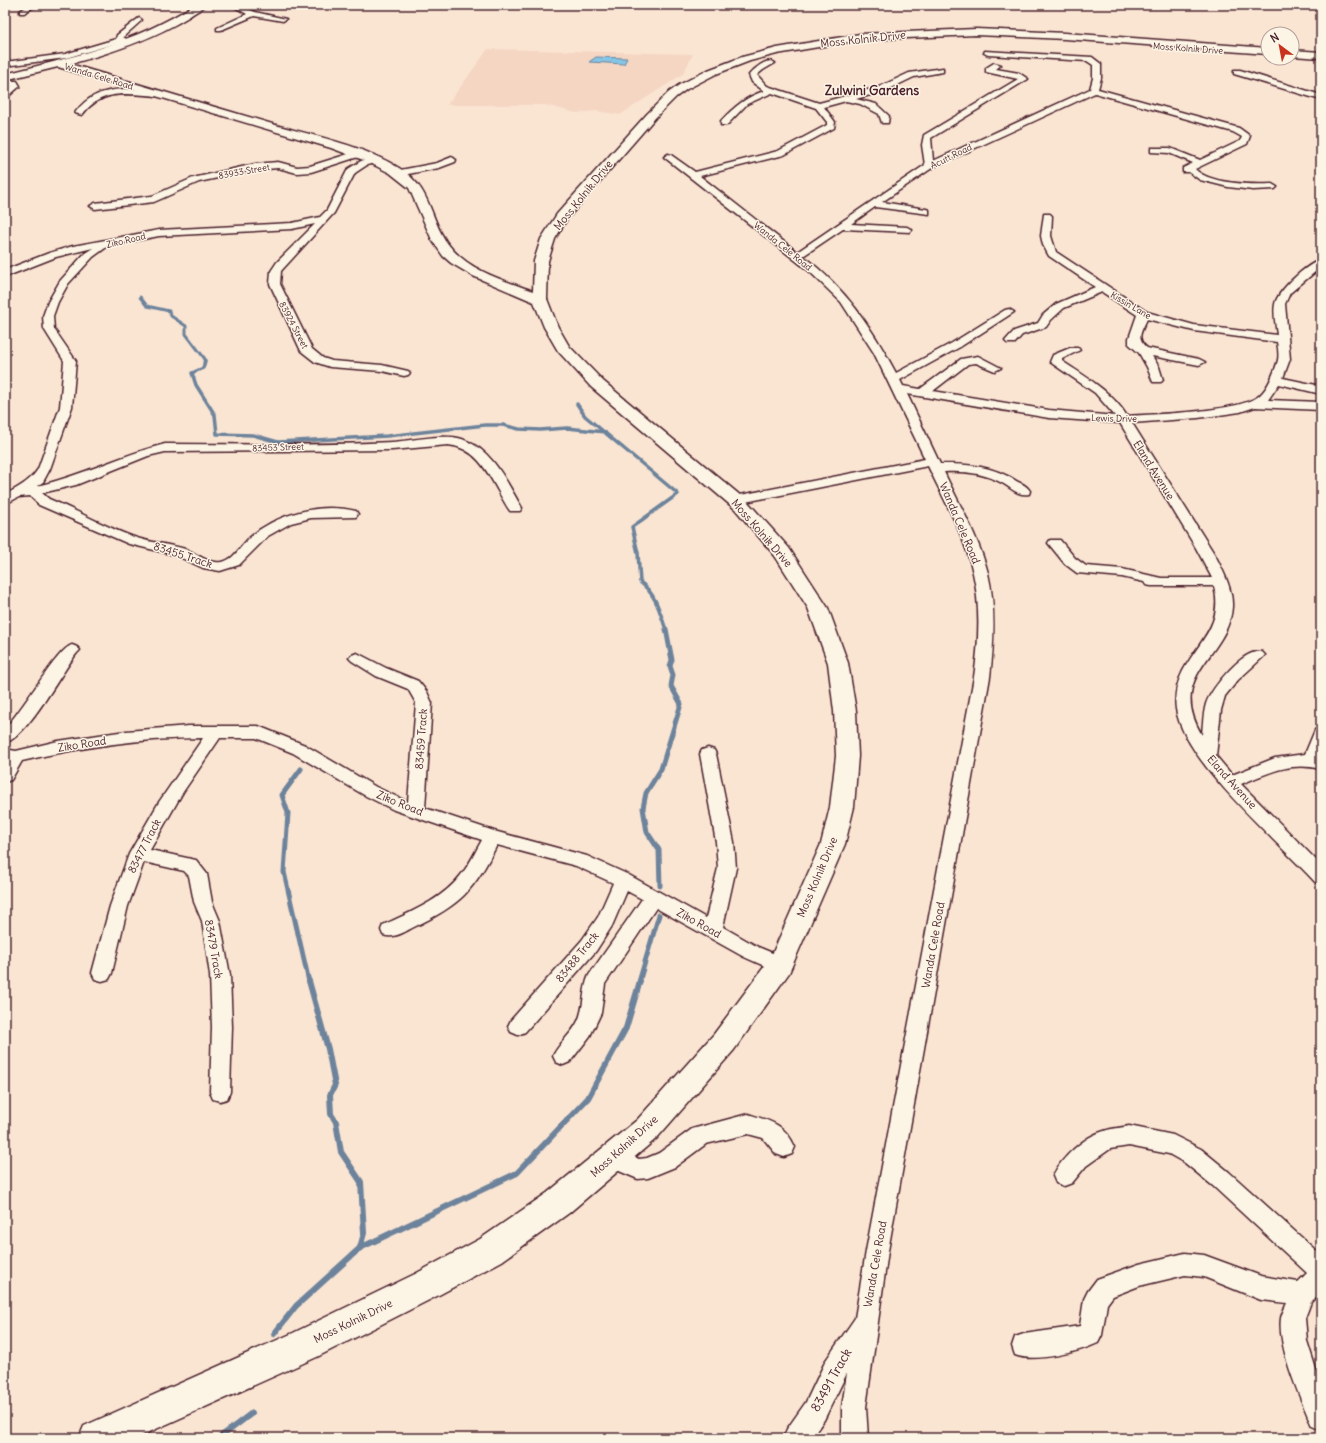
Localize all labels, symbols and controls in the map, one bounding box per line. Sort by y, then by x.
north arrow [1260,26,1300,66]
street label: Moss Kolnik Drive [819,28,907,50]
text: N [1268,30,1282,45]
street label: Moss Kolnik Drive [1152,40,1224,56]
street label: Wanda Cele Road [63,60,135,92]
district label: Zulwini Gardens [825,82,919,99]
street label: Acutt Road [928,141,974,171]
street label: Moss Kolnik Drive [550,157,616,233]
street label: 83933 Street [218,161,270,181]
street label: Wanda Cele Road [752,219,814,273]
street label: Ziko Road [105,230,147,250]
street label: Kissin Lane [1109,289,1153,321]
street label: 83924 Street [277,300,311,350]
street label: Lewis Drive [1091,412,1137,424]
street label: Eland Avenue [1130,438,1178,502]
street label: 83453 Street [252,441,304,453]
street label: Wanda Cele Road [936,480,984,566]
street label: Moss Kolnik Drive [728,496,796,570]
street label: 83455 Track [152,539,215,571]
street label: 83459 Track [412,708,430,770]
street label: Ziko Road [57,733,108,755]
street label: Eland Avenue [1204,752,1260,812]
street label: Ziko Road [375,787,426,819]
street label: 83477 Track [124,816,164,875]
street label: Moss Kolnik Drive [794,835,840,919]
street label: Wanda Cele Road [919,900,948,989]
street label: Ziko Road [674,905,724,941]
street label: 83479 Track [202,918,226,980]
street label: 83488 Track [552,929,602,985]
street label: Moss Kolnik Drive [587,1112,661,1180]
street label: Wanda Cele Road [861,1219,890,1308]
street label: Moss Kolnik Drive [311,1296,395,1346]
street label: 83491 Track [807,1345,856,1415]

